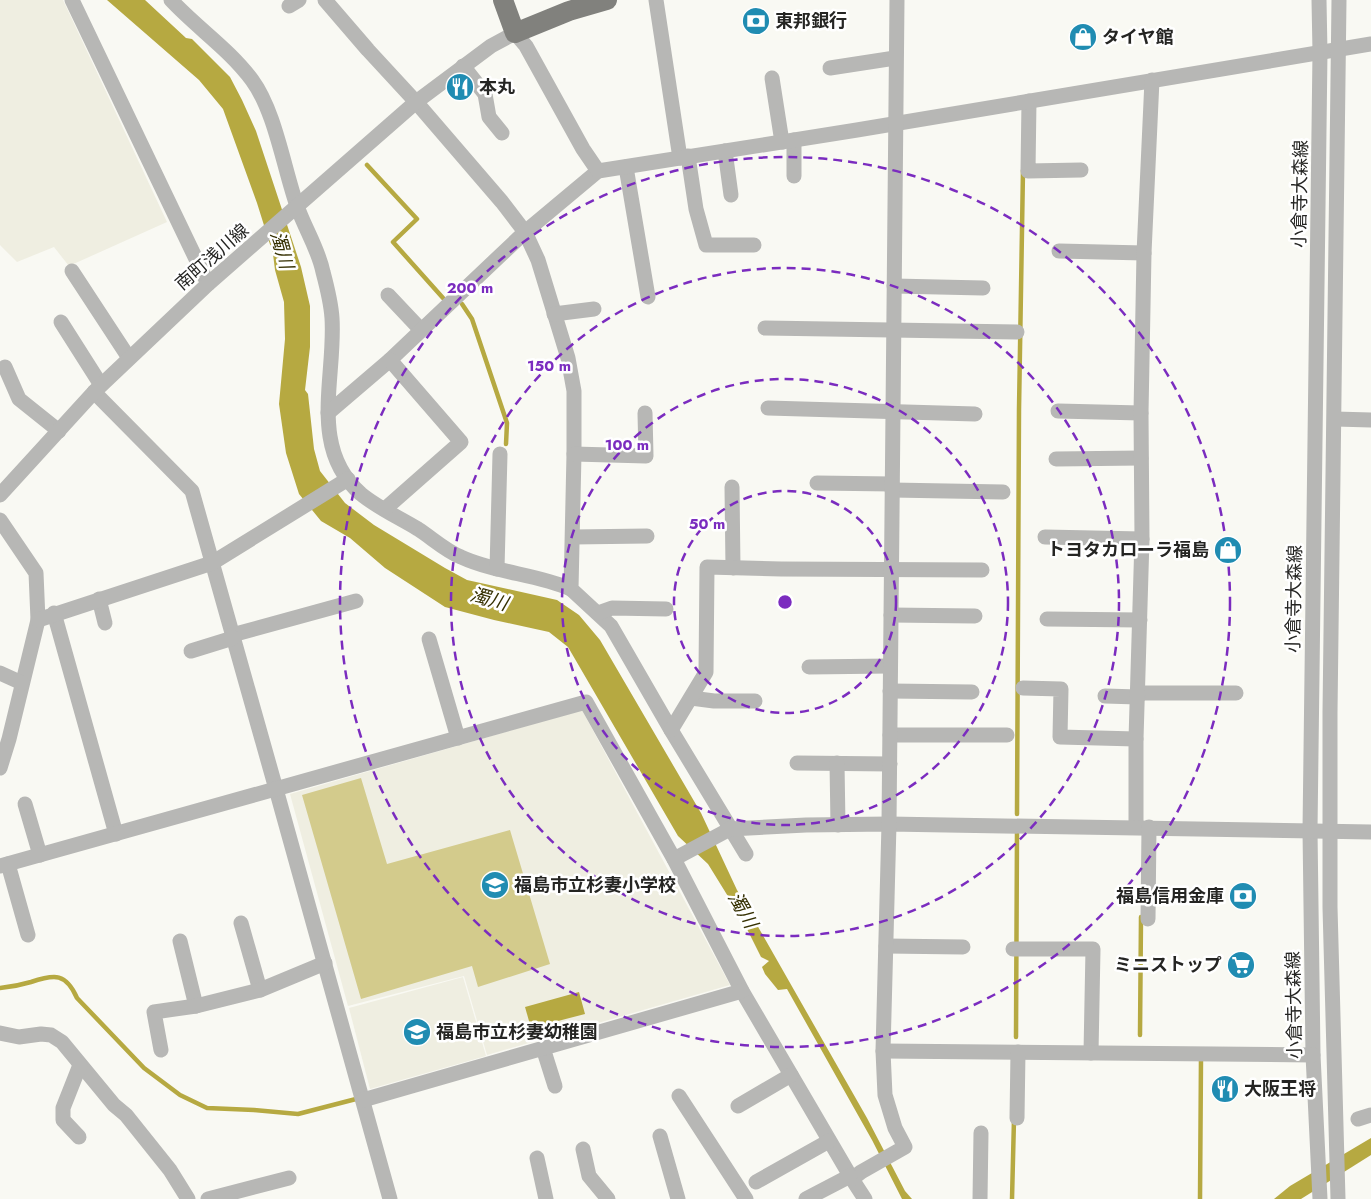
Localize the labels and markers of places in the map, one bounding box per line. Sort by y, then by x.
bank icon: 東邦銀行 [741,6,771,36]
place label: 東邦銀行 [775,8,847,34]
shop icon: タイヤ館 [1068,22,1098,52]
place label: タイヤ館 [1102,24,1173,50]
restaurant icon: 本丸 [445,72,475,102]
place label: 本丸 [479,74,515,100]
shop icon: トヨタカローラ福島 [1213,535,1243,565]
place label: トヨタカローラ福島 [1047,537,1209,563]
centre of rings [776,593,794,611]
school or university icon: 福島市立杉妻小学校 [480,870,510,900]
place label: 福島市立杉妻小学校 [514,872,676,898]
bank icon: 福島信用金庫 [1228,881,1258,911]
place label: 福島信用金庫 [1116,883,1224,909]
supermarket icon: ミニストップ [1226,950,1256,980]
place label: ミニストップ [1114,952,1222,978]
school or university icon: 福島市立杉妻幼稚園 [402,1017,432,1047]
place label: 福島市立杉妻幼稚園 [436,1019,598,1045]
restaurant icon: 大阪王将 [1210,1074,1240,1104]
place label: 大阪王将 [1244,1076,1316,1102]

